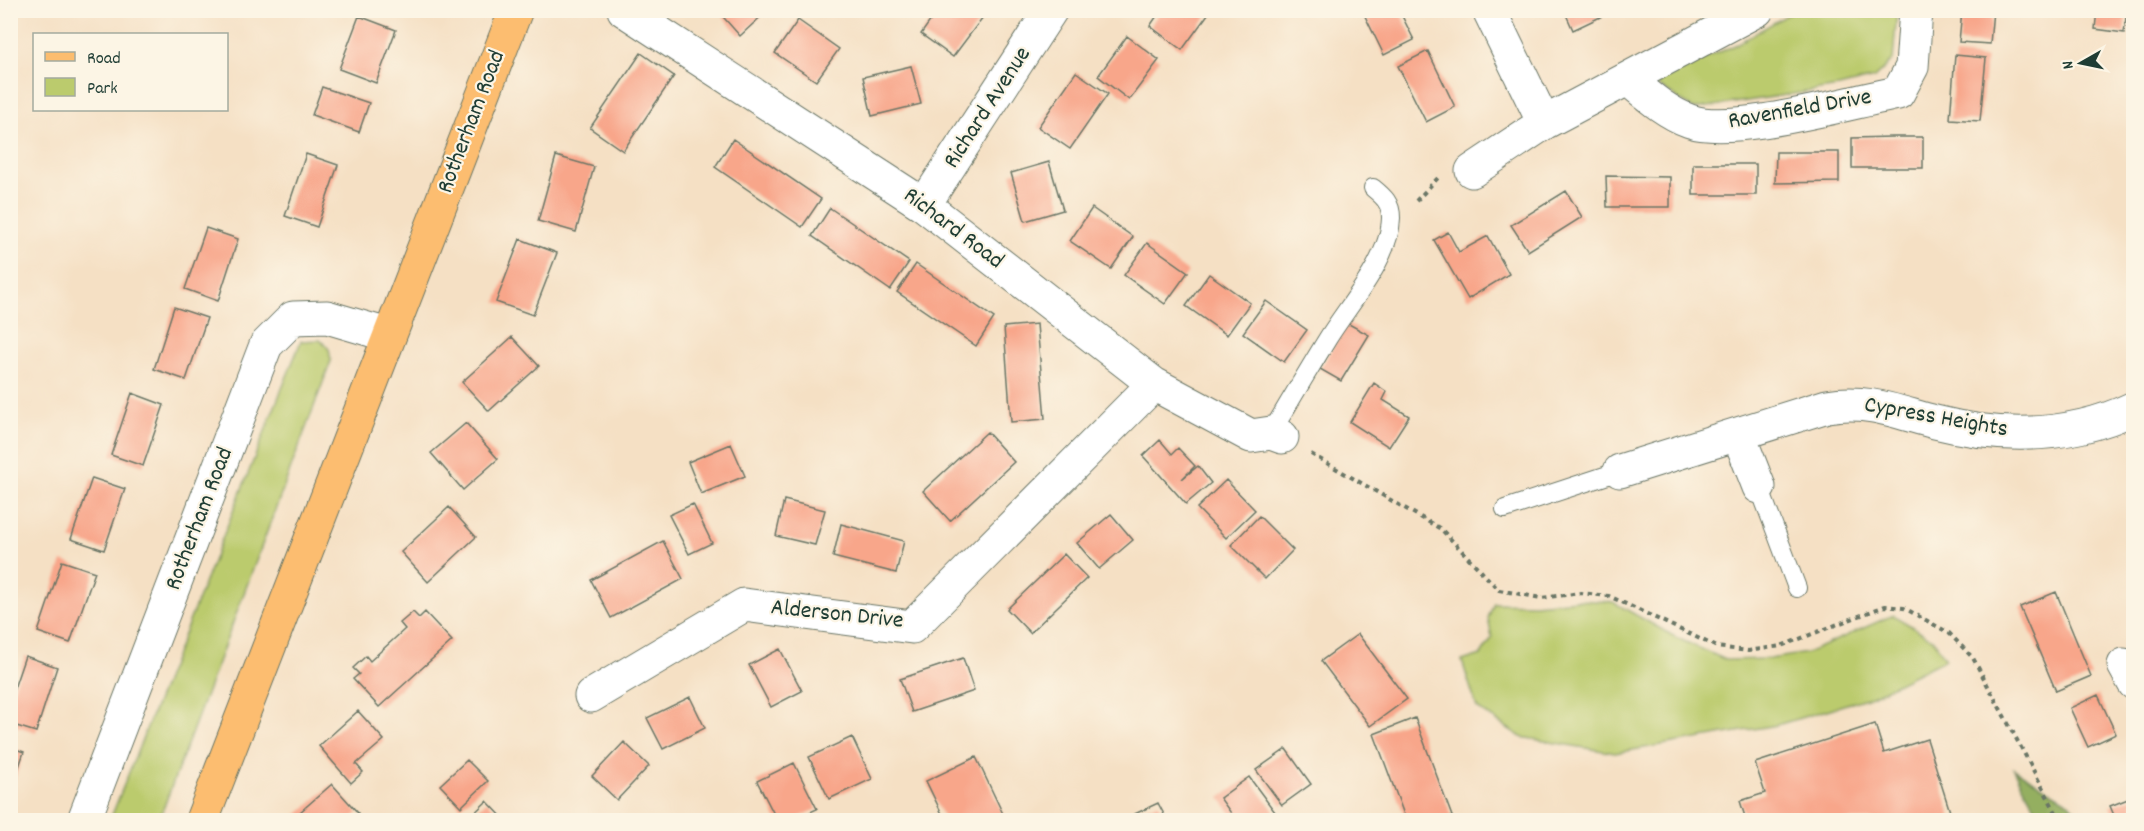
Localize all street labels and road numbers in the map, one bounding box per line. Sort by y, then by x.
street label: Richard Avenue [936,40,1040,176]
street label: Rotherham Road [429,46,515,198]
street label: Ravenfield Drive [1726,81,1874,139]
street label: Richard Road [895,180,1011,278]
street label: Cypress Heights [1861,389,2011,447]
street label: Rotherham Road [157,443,243,595]
street label: Alderson Drive [769,591,905,639]

